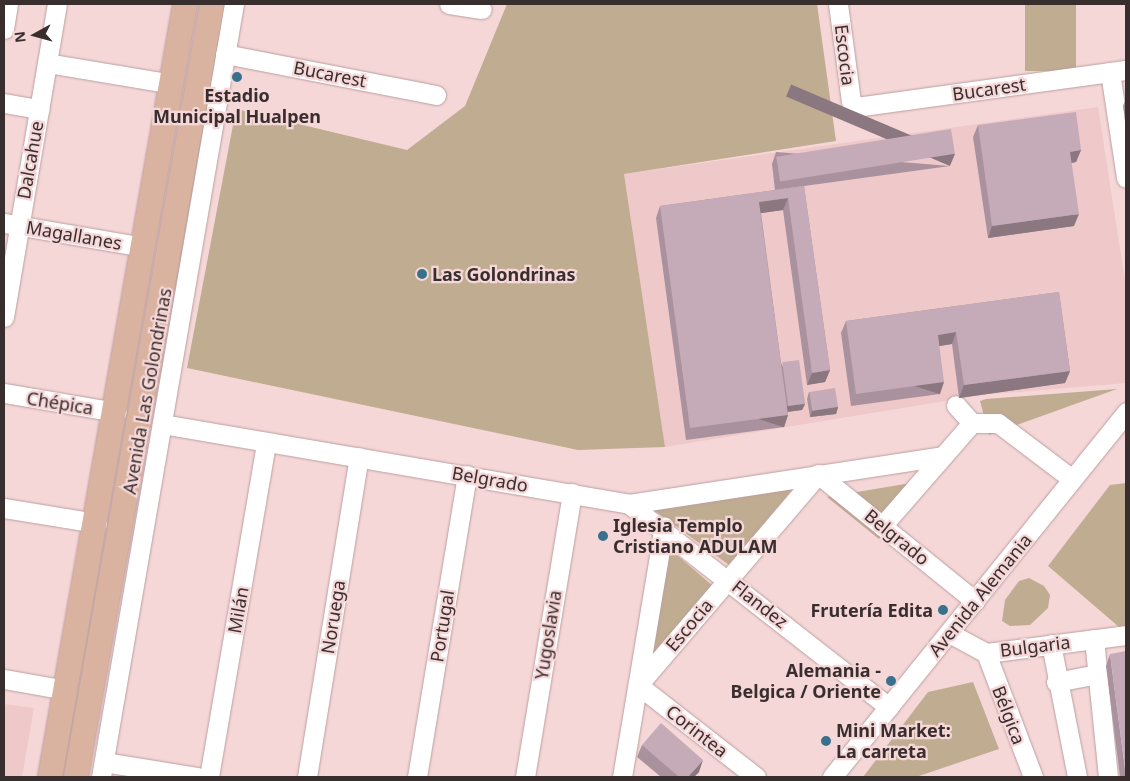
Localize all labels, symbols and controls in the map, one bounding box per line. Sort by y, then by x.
north arrow [10,10,60,60]
street label: Escocia [831,23,859,87]
text: N [9,30,30,44]
street label: Bucarest [292,56,368,92]
marker: Estadio Municipal Hualpen [231,71,243,83]
street label: Bucarest [951,73,1027,105]
place label: Estadio Municipal Hualpen [153,85,321,128]
street label: Dalcahue [13,119,47,201]
street label: Magallanes [24,216,124,254]
place label: Las Golondrinas [432,263,575,285]
marker: Las Golondrinas [416,268,428,280]
street label: Avenida Las Golondrinas [118,286,176,496]
street label: Chépica [25,387,95,419]
street label: Belgrado [450,462,530,496]
street label: Belgrado [860,504,934,570]
place label: Iglesia Templo Cristiano ADULAM [613,515,777,558]
street label: Avenida Alemania [924,529,1036,661]
marker: Iglesia Templo Cristiano ADULAM [597,530,609,542]
street label: Flandez [728,576,792,632]
street label: Noruega [317,579,349,655]
street label: Milán [223,585,253,635]
street label: Portugal [426,588,458,664]
street label: Yugoslavia [530,589,566,681]
street label: Escocia [661,594,717,656]
place label: Frutería Edita [810,599,933,621]
marker: Frutería Edita [937,604,949,616]
street label: Bulgaria [999,631,1071,661]
place label: Alemania - Belgica / Oriente [731,660,881,702]
marker: Alemania - Belgica / Oriente [885,675,897,687]
street label: Bélgica [988,683,1030,747]
street label: Corintea [662,700,732,762]
place label: Mini Market: La carreta [836,720,951,762]
marker: Mini Market: La carreta [820,735,832,747]

